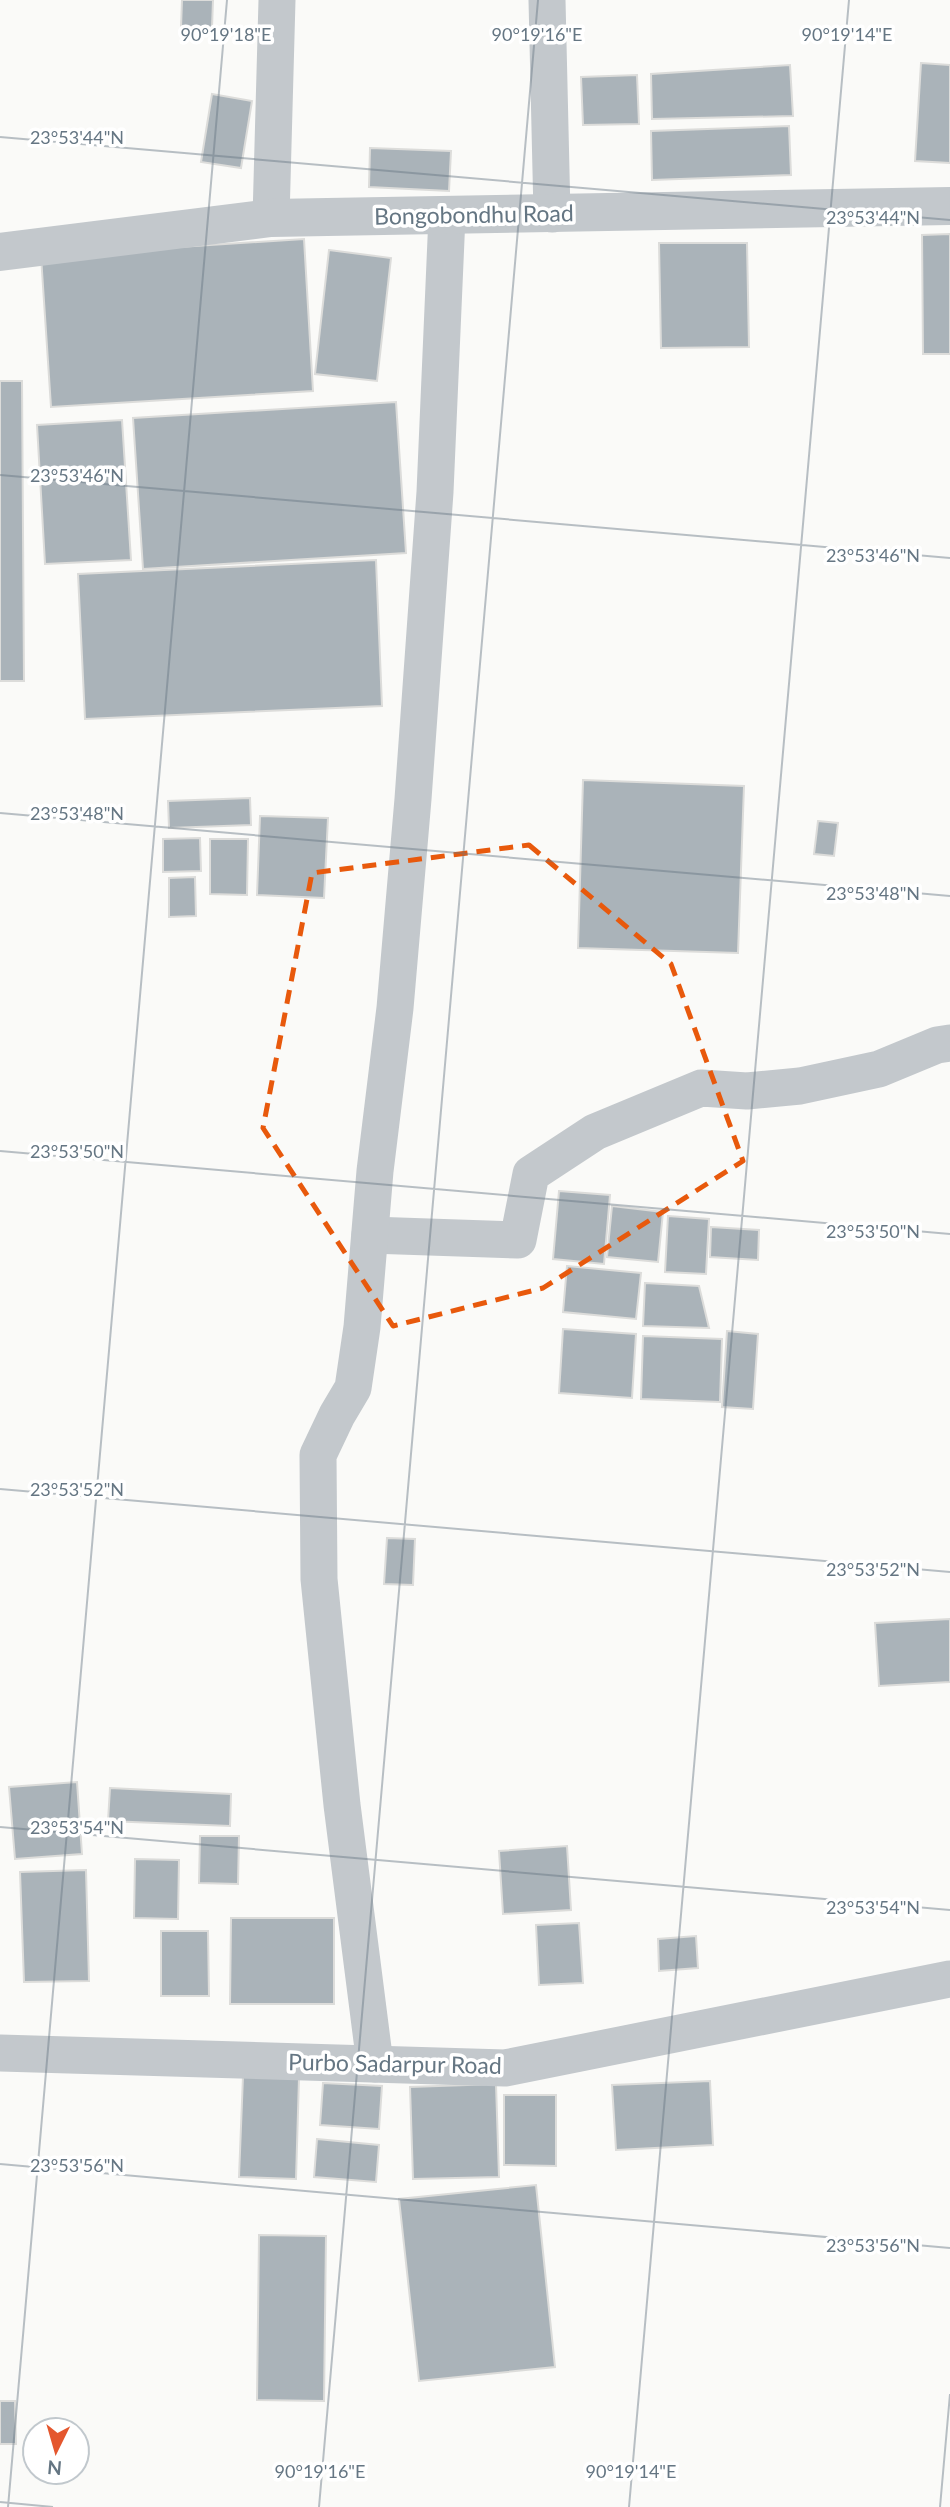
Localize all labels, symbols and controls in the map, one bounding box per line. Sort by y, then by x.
text: 90°19'18"E [181,23,271,45]
text: 90°19'16"E [492,23,582,45]
text: 90°19'14"E [802,23,892,45]
text: 23°53'44"N [30,126,124,148]
street label: Bongobondhu Road [374,198,574,230]
text: 23°53'44"N [826,206,920,228]
text: 23°53'46"N [30,464,124,486]
text: 23°53'46"N [826,544,920,566]
text: 23°53'48"N [30,802,124,824]
text: 23°53'48"N [826,882,920,904]
text: 23°53'50"N [30,1140,124,1162]
text: 23°53'50"N [826,1220,920,1242]
text: 23°53'52"N [30,1478,124,1500]
text: 23°53'52"N [826,1558,920,1580]
text: 23°53'54"N [30,1816,124,1838]
text: 23°53'54"N [826,1896,920,1918]
street label: Purbo Sadarpur Road [288,2047,502,2079]
text: 23°53'56"N [30,2154,124,2176]
text: 23°53'56"N [826,2234,920,2256]
north arrow [21,2416,91,2486]
text: N [46,2456,63,2481]
text: 90°19'16"E [275,2460,365,2482]
text: 90°19'14"E [586,2460,676,2482]

